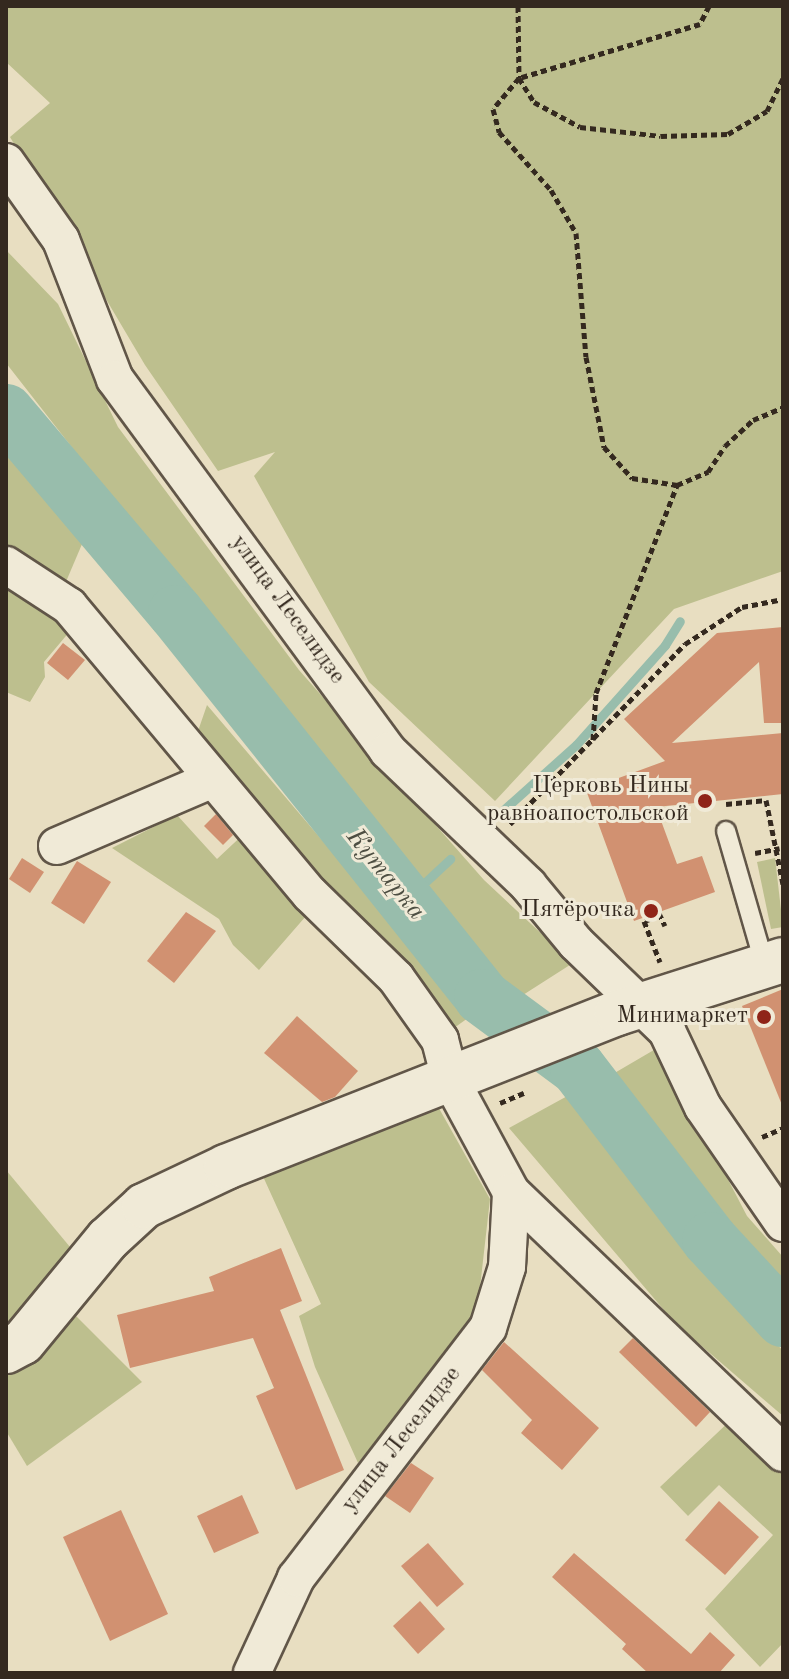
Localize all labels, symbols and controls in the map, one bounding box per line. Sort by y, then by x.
street label: улица Леселидзе [223,530,351,690]
place label: Церковь Нины равноапостольской [487,773,689,829]
marker: Церковь Нины равноапостольской [696,792,714,810]
water label: Кутарка [339,823,431,927]
place label: Пятёрочка [521,897,635,925]
marker: Пятёрочка [642,902,660,920]
place label: Минимаркет [616,1003,748,1031]
marker: Минимаркет [755,1008,773,1026]
street label: улица Леселидзе [336,1361,468,1519]

